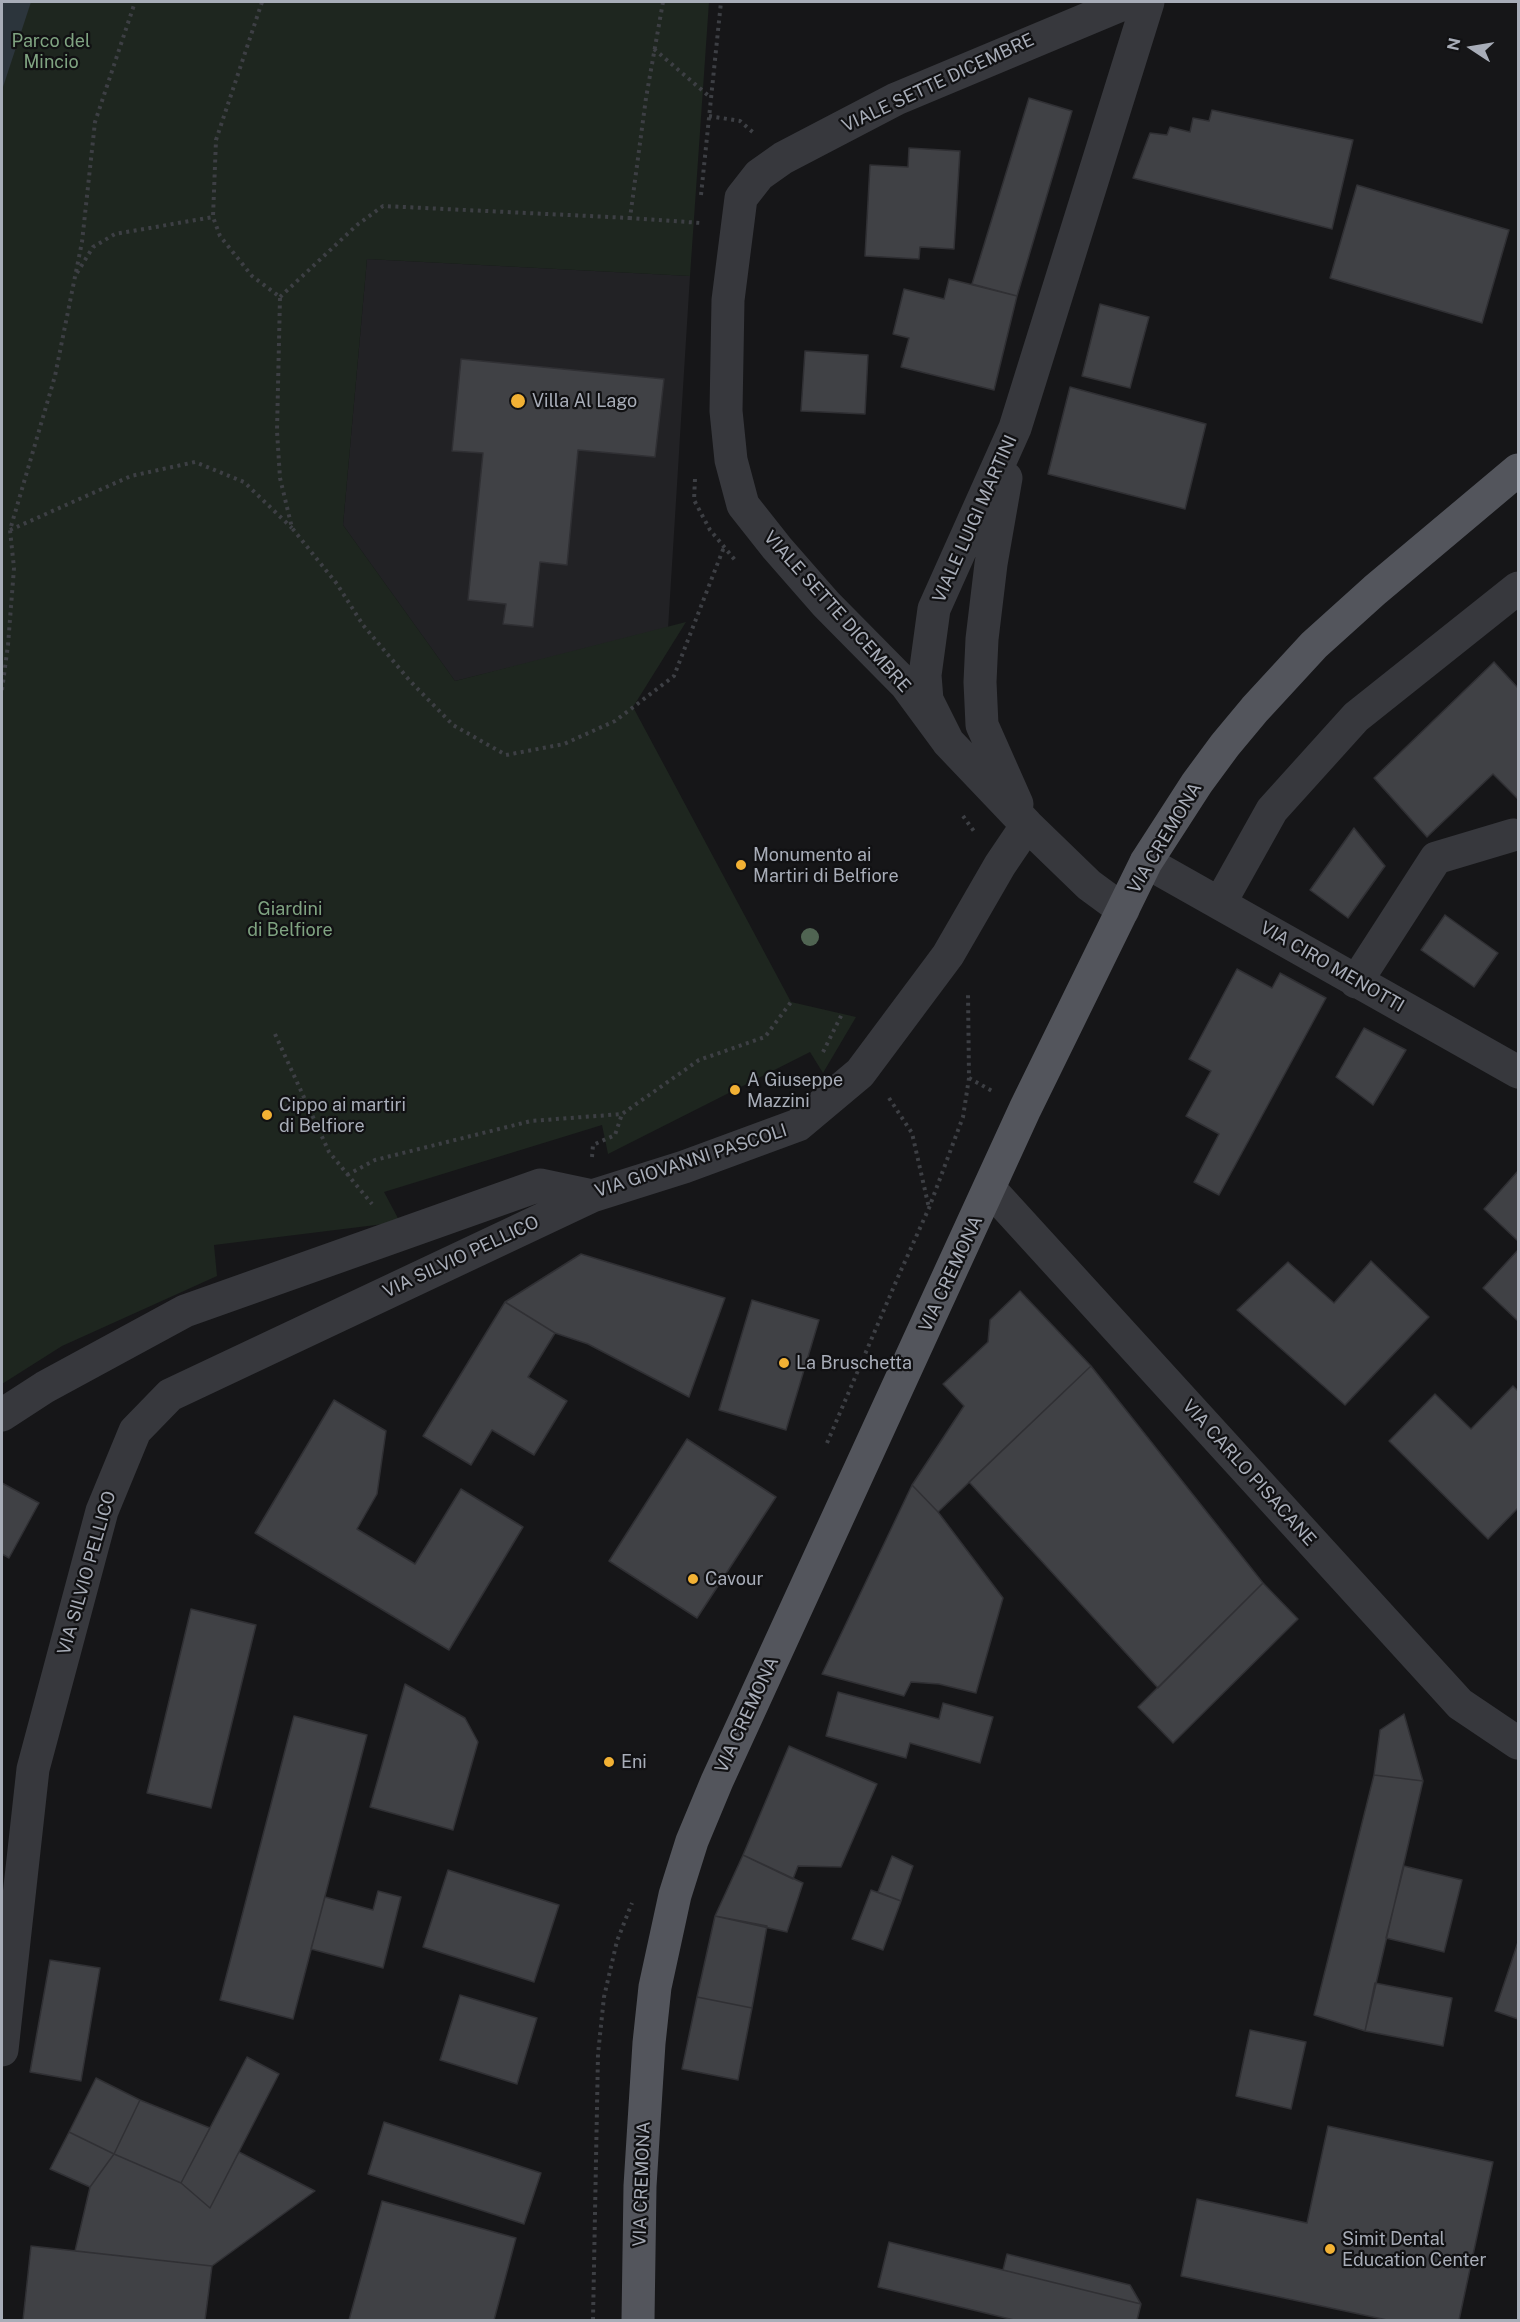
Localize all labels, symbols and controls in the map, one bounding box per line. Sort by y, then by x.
north arrow [1442,18,1502,78]
street label: VIALE SETTE DICEMBRE [838,29,1038,137]
park label: Parco del Mincio [12,30,90,72]
text: N [1443,36,1464,52]
place label: Villa Al Lago [532,390,637,412]
marker: Villa Al Lago [509,392,527,410]
street label: VIALE LUIGI MARTINI [928,432,1022,606]
street label: VIALE SETTE DICEMBRE [759,527,915,697]
street label: VIA CREMONA [1123,779,1207,897]
place label: Monumento ai Martiri di Belfiore [753,844,899,886]
marker: Monumento ai Martiri di Belfiore [734,858,748,872]
park label: Giardini di Belfiore [247,898,333,940]
street label: VIA CIRO MENOTTI [1256,917,1408,1017]
place label: A Giuseppe Mazzini [747,1069,843,1112]
marker: A Giuseppe Mazzini [728,1083,742,1097]
place label: Cippo ai martiri di Belfiore [279,1094,406,1136]
marker: Cippo ai martiri di Belfiore [260,1108,274,1122]
street label: VIA GIOVANNI PASCOLI [592,1120,790,1202]
street label: VIA SILVIO PELLICO [380,1211,542,1303]
street label: VIA CREMONA [915,1212,987,1336]
place label: La Bruschetta [796,1352,912,1374]
marker: La Bruschetta [777,1356,791,1370]
street label: VIA CARLO PISACANE [1178,1395,1320,1551]
street label: VIA SILVIO PELLICO [53,1488,121,1658]
place label: Cavour [705,1568,764,1590]
marker: Cavour [686,1572,700,1586]
street label: VIA CREMONA [711,1653,783,1777]
place label: Eni [621,1751,647,1773]
marker: Eni [602,1755,616,1769]
street label: VIA CREMONA [629,2121,655,2247]
place label: Simit Dental Education Center [1342,2228,1486,2270]
marker: Simit Dental Education Center [1323,2242,1337,2256]

